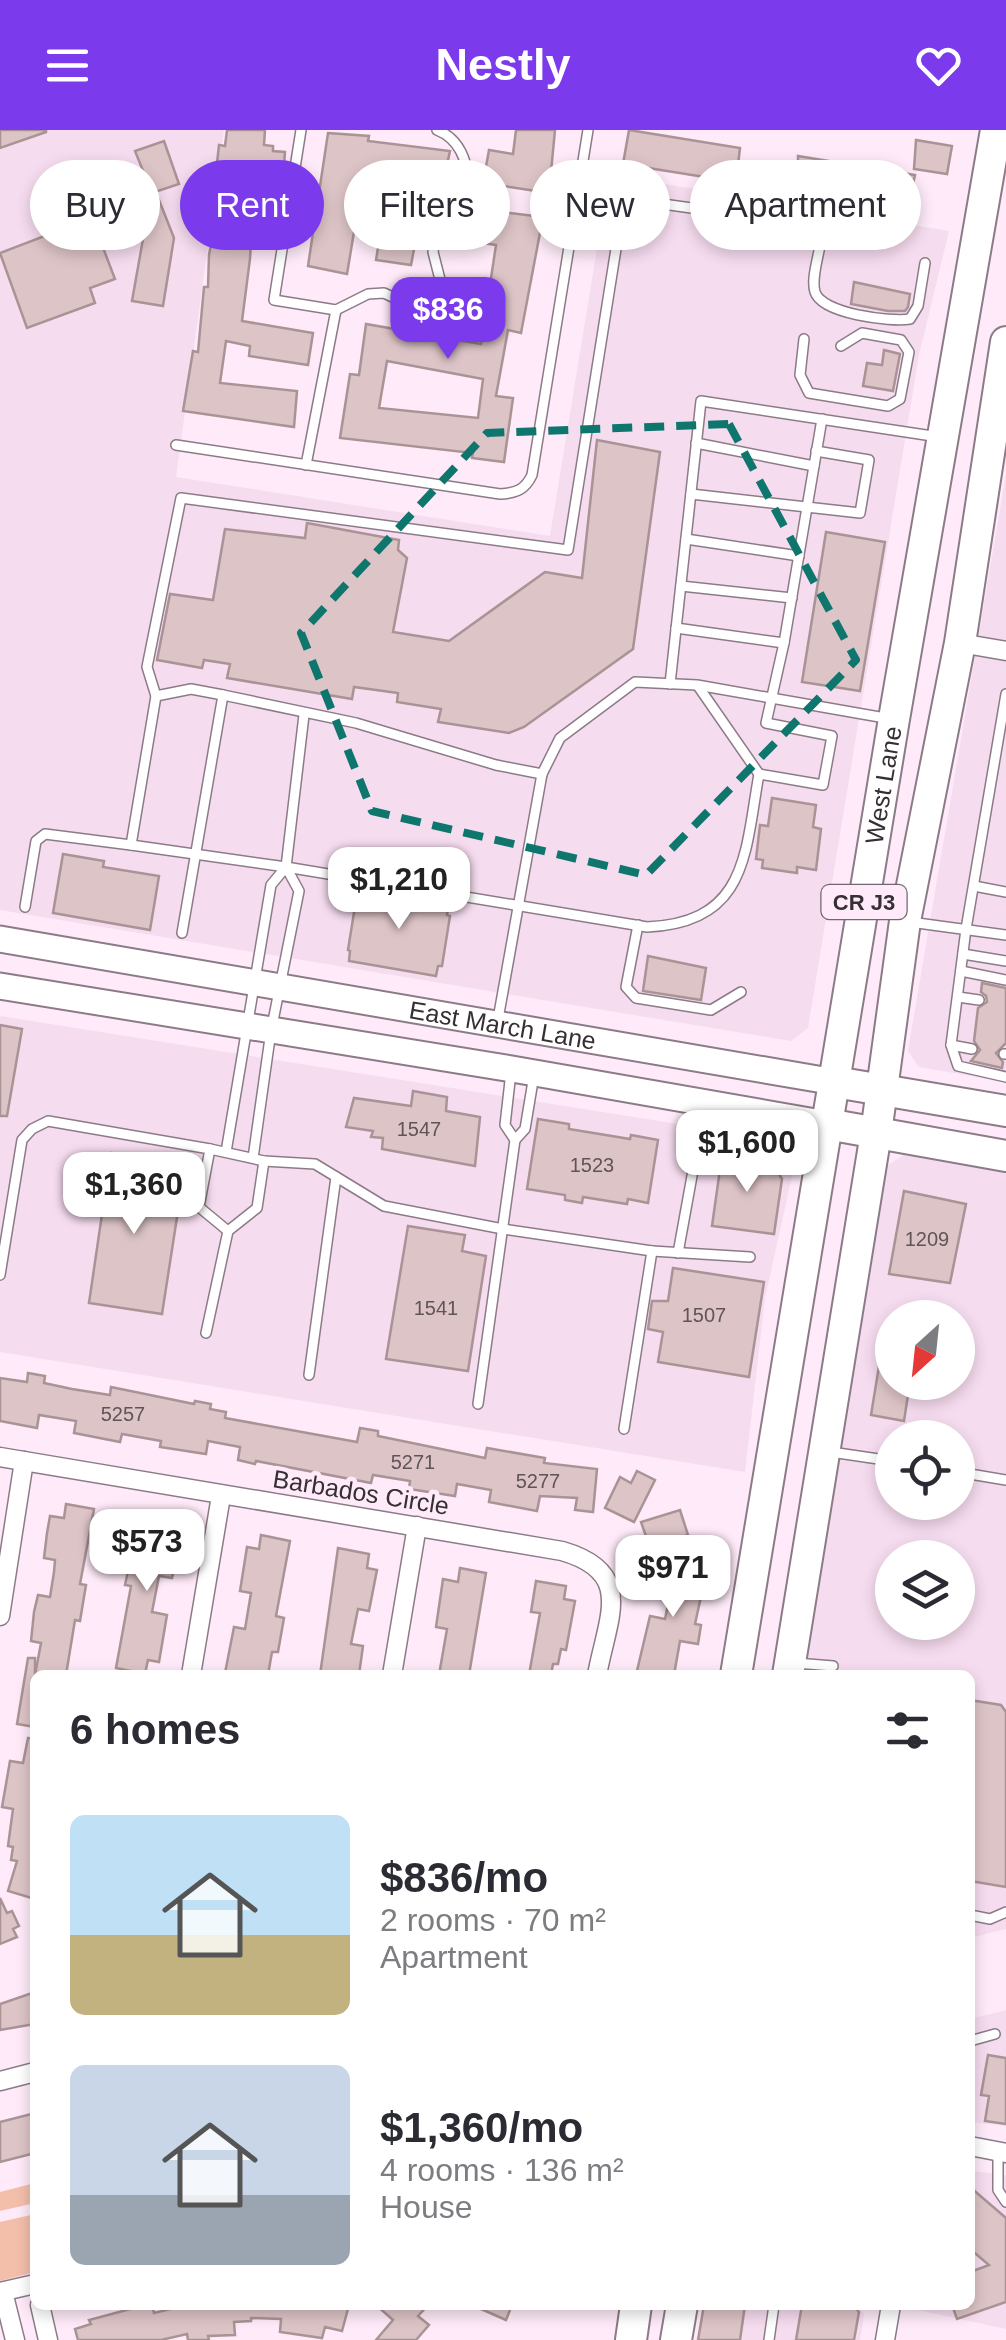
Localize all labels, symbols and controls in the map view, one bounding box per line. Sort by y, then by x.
icon: menu [40,38,95,93]
icon: heart [911,38,966,93]
text: Nestly [435,39,571,90]
chip: Buy [30,160,160,250]
chip: Rent [180,160,324,250]
chip: Filters [344,160,510,250]
chip: New [530,160,670,250]
chip: Apartment [690,160,921,250]
pin: $836 [389,277,507,362]
text: $836 [412,291,484,327]
street label: West Lane [860,724,907,846]
pin: $1,210 [318,847,480,932]
text: $1,210 [350,861,448,897]
road number: CR J3 [822,885,906,919]
street label: East March Lane [407,995,598,1055]
pin: $1,600 [666,1110,828,1195]
house number: 1547 [397,1118,441,1140]
text: $1,600 [698,1124,796,1160]
pin: $1,360 [53,1152,215,1237]
house number: 1523 [570,1154,614,1176]
text: $1,360 [85,1166,183,1202]
house number: 1209 [905,1228,949,1250]
house number: 1541 [414,1297,458,1319]
north arrow [875,1300,975,1400]
map controls [875,1300,975,1640]
house number: 1507 [682,1304,726,1326]
house number: 5257 [101,1403,145,1425]
button: locate [875,1420,975,1520]
house number: 5271 [391,1451,435,1473]
street label: Barbados Circle [271,1464,451,1520]
house number: 5277 [516,1470,560,1492]
pin: $573 [88,1509,206,1594]
text: $573 [111,1523,183,1559]
pin: $971 [614,1535,732,1620]
button: layers [875,1540,975,1640]
text: $971 [637,1549,709,1585]
icon: filters [880,1703,935,1758]
text: 6 homes [70,1706,240,1753]
text: $836/mo [380,1854,548,1901]
icon: home [150,1855,270,1975]
text: 2 rooms · 70 m² [380,1902,606,1938]
text: Apartment [380,1939,528,1975]
text: $1,360/mo [380,2104,583,2151]
icon: home [150,2105,270,2225]
text: 4 rooms · 136 m² [380,2152,624,2188]
text: House [380,2189,473,2225]

